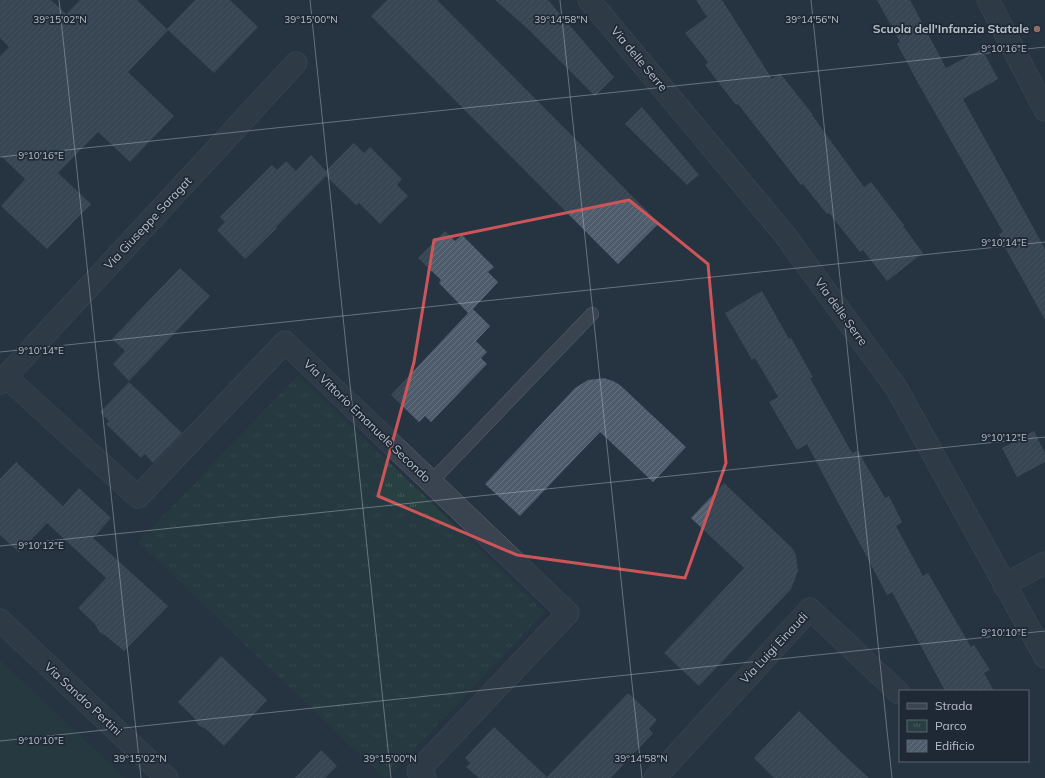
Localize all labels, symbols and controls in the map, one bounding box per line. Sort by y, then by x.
text: 39°15'02"N [33,13,87,26]
text: 39°15'00"N [284,13,338,26]
text: 39°14'58"N [534,13,588,26]
text: 39°14'56"N [785,13,839,26]
place label: Scuola dell'Infanzia Statale [873,21,1029,36]
street label: Via delle Serre [608,23,671,94]
marker: Scuola dell'Infanzia Statale [1032,24,1042,34]
text: 9°10'16"E [981,42,1027,55]
text: 9°10'16"E [18,149,64,162]
street label: Via Giuseppe Saragat [101,173,195,272]
text: 9°10'14"E [981,236,1027,249]
street label: Via delle Serre [812,275,871,348]
text: 9°10'14"E [18,344,64,357]
street label: Via Vittorio Emanuele Secondo [301,356,434,485]
text: 9°10'12"E [981,431,1027,444]
text: 9°10'12"E [18,539,64,552]
street label: Via Luigi Einaudi [737,609,811,686]
text: 9°10'10"E [981,626,1027,639]
street label: Via Sandro Pertini [41,659,125,738]
legend [899,690,1029,762]
text: Strada [935,698,973,713]
text: Parco [935,718,967,733]
text: 9°10'10"E [18,734,64,747]
text: Edificio [935,738,975,753]
text: 39°15'02"N [113,752,167,765]
text: 39°15'00"N [363,752,417,765]
text: 39°14'58"N [614,752,668,765]

